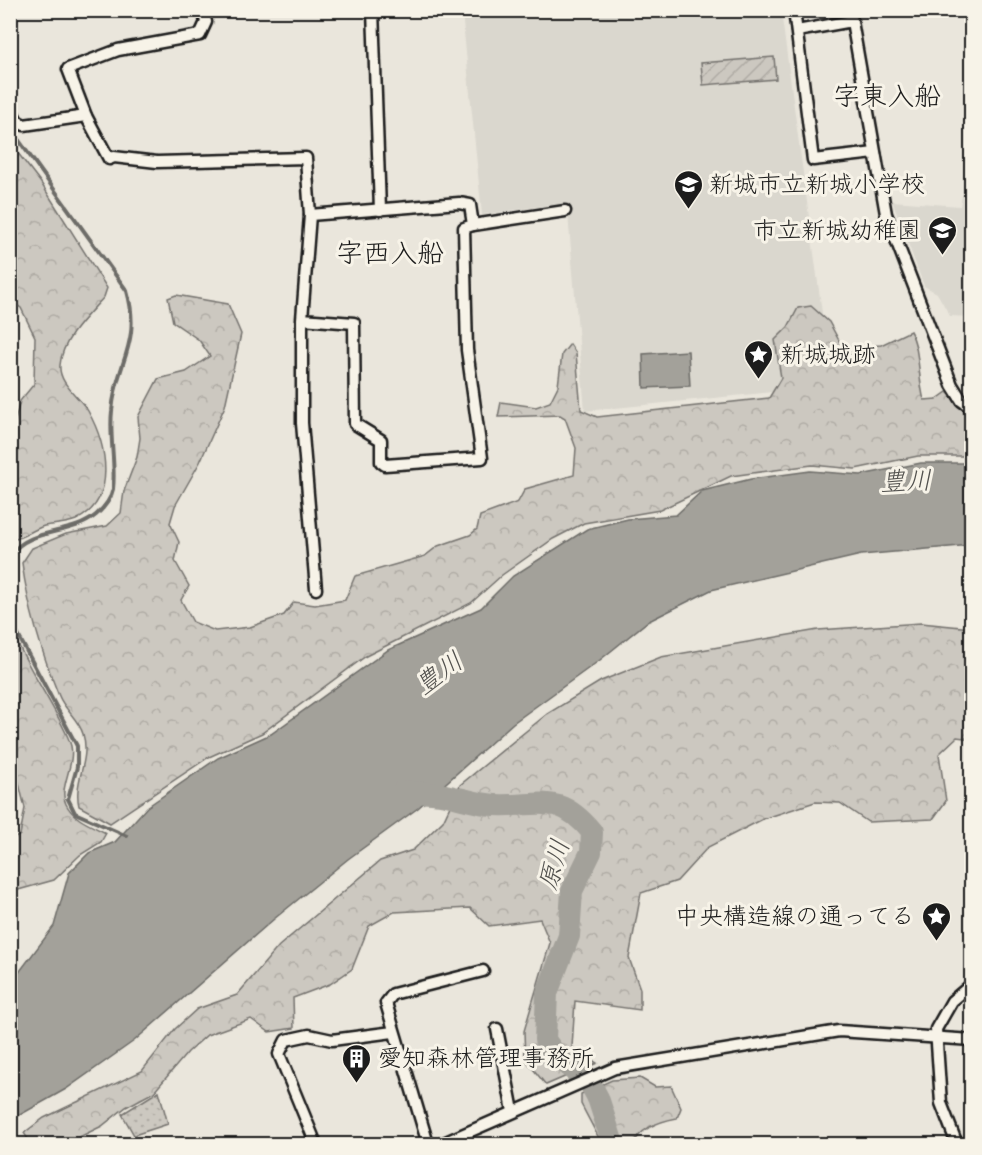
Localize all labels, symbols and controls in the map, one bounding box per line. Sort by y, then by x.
district label: 字東入船 [833,79,941,113]
school or university icon: 新城市立新城小学校 [672,168,704,210]
place label: 新城市立新城小学校 [709,169,925,199]
school or university icon: 市立新城幼稚園 [926,214,958,256]
place label: 市立新城幼稚園 [753,215,921,245]
district label: 字西入船 [336,236,444,270]
place icon: 新城城跡 [743,338,775,380]
place label: 新城城跡 [780,339,876,369]
water label: 豊川 [879,464,933,498]
water label: 豊川 [408,644,470,702]
water label: 原川 [531,835,577,895]
place icon: 中央構造線の通ってる [920,900,952,942]
place label: 中央構造線の通ってる [675,901,915,931]
building icon: 愛知森林管理事務所 [341,1042,373,1084]
place label: 愛知森林管理事務所 [378,1043,594,1073]

